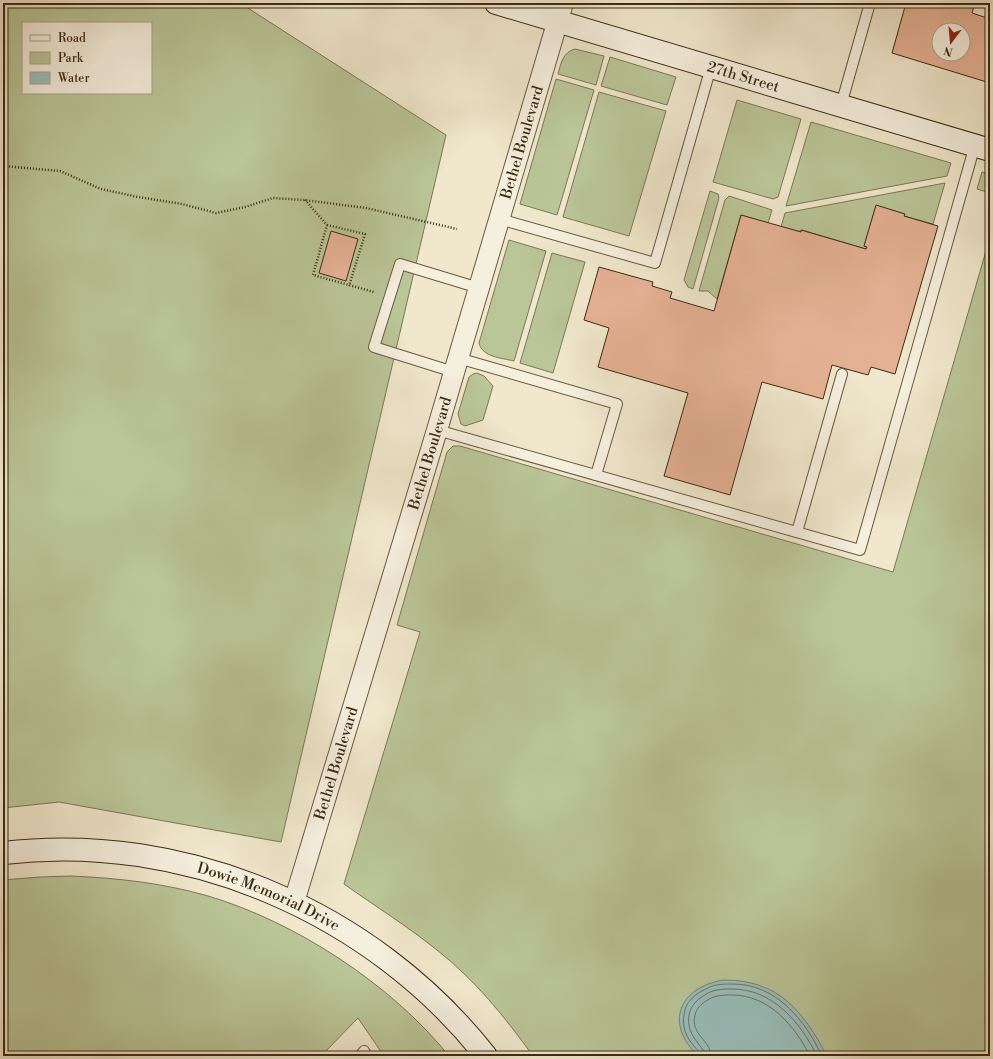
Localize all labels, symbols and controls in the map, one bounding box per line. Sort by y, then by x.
legend [22,22,152,94]
north arrow [931,22,971,62]
text: Road [58,31,86,46]
text: N [942,43,955,59]
text: Park [58,51,84,66]
street label: 27th Street [705,57,782,97]
text: Water [57,71,90,86]
street label: Bethel Boulevard [496,83,548,202]
street label: Bethel Boulevard [404,394,456,513]
street label: Bethel Boulevard [310,704,363,823]
street label: Dowie Memorial Drive [195,859,343,935]

